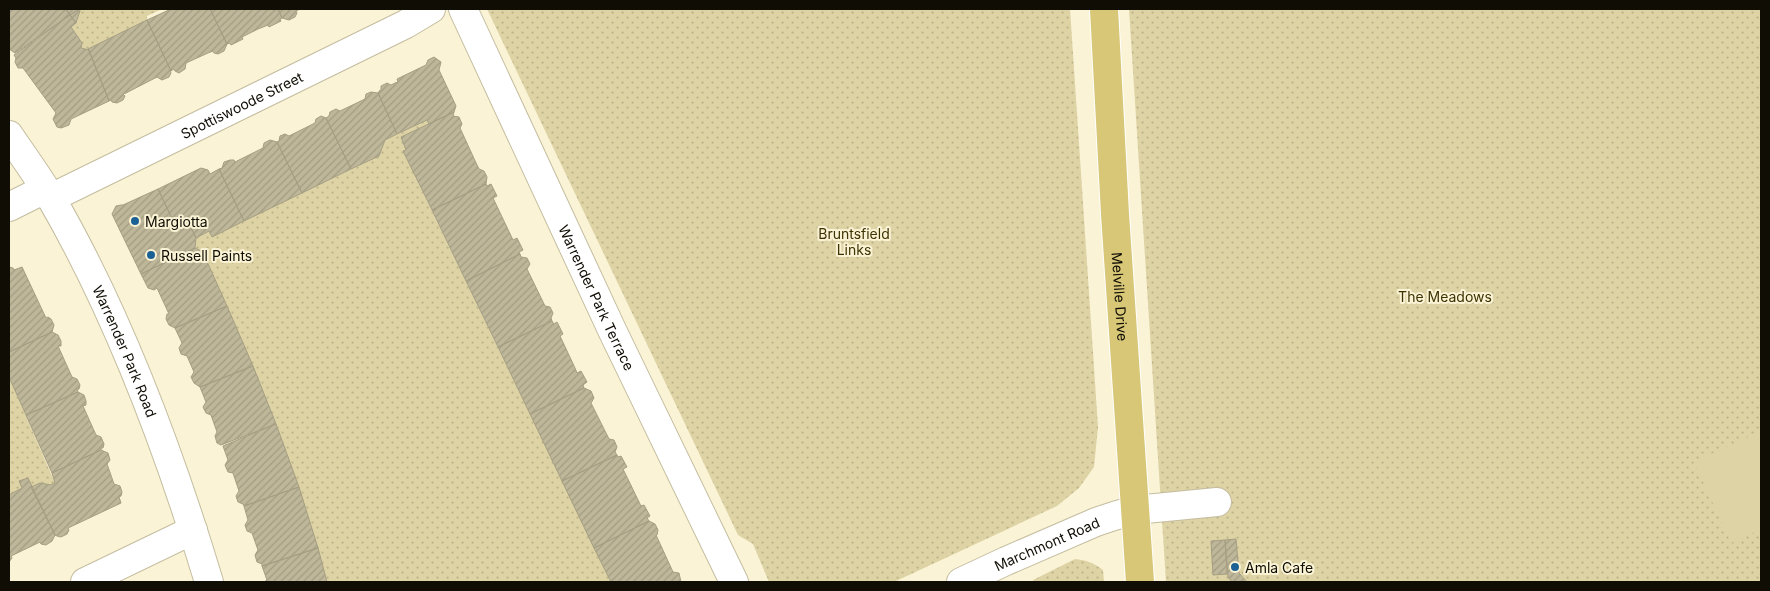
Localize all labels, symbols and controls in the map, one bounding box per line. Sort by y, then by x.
street label: Spottiswoode Street [178,67,306,142]
place label: Margiotta [145,213,208,230]
marker: Margiotta [129,215,141,227]
street label: Warrender Park Terrace [556,222,639,373]
park label: Bruntsfield Links [818,225,890,258]
place label: Russell Paints [161,247,252,264]
marker: Russell Paints [145,249,157,261]
street label: Melville Drive [1109,251,1132,342]
street label: Warrender Park Road [90,282,161,419]
park label: The Meadows [1398,288,1492,305]
street label: Marchmont Road [991,513,1102,574]
place label: Amla Cafe [1245,559,1313,576]
marker: Amla Cafe [1229,561,1241,573]

